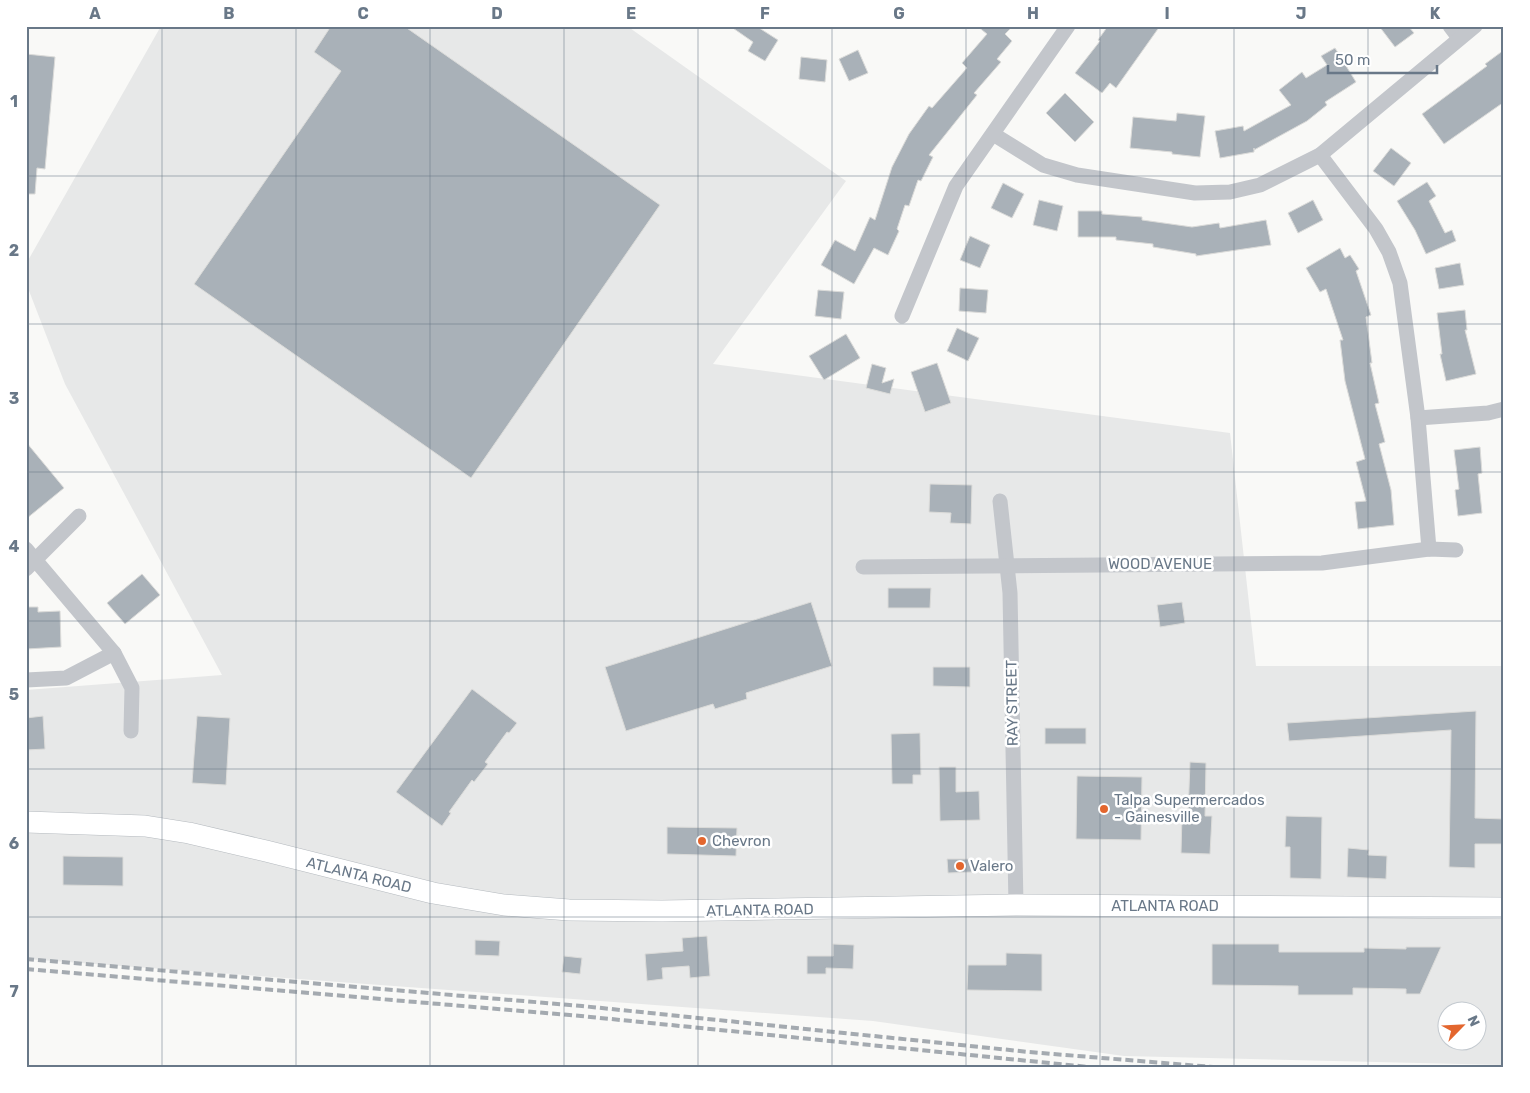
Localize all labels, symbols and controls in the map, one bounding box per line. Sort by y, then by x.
text: A [89,4,101,23]
text: B [223,4,235,23]
text: C [357,4,369,23]
text: D [491,4,503,23]
text: E [626,4,636,23]
text: F [760,4,770,23]
text: G [893,4,905,23]
text: H [1027,4,1039,23]
text: I [1164,4,1170,23]
text: J [1296,4,1306,23]
text: K [1430,4,1441,23]
scale bar [1328,42,1436,74]
text: 50 m [1335,51,1370,69]
text: 1 [10,92,18,111]
text: 2 [9,241,19,260]
text: 3 [9,389,19,408]
text: 4 [9,537,20,556]
street label: WOOD AVENUE [1108,555,1212,573]
street label: RAY STREET [1002,659,1022,746]
text: 5 [9,685,19,704]
place label: Talpa Supermercados - Gainesville [1114,791,1265,826]
marker: Talpa Supermercados - Gainesville [1098,803,1110,815]
place label: Chevron [712,832,771,850]
text: 6 [9,834,19,853]
marker: Chevron [696,835,708,847]
street label: ATLANTA ROAD [305,853,413,897]
place label: Valero [970,857,1013,875]
marker: Valero [954,860,966,872]
street label: ATLANTA ROAD [1111,897,1219,915]
street label: ATLANTA ROAD [706,900,814,920]
text: 7 [9,982,19,1001]
north arrow [1438,1000,1488,1050]
text: N [1464,1013,1483,1029]

